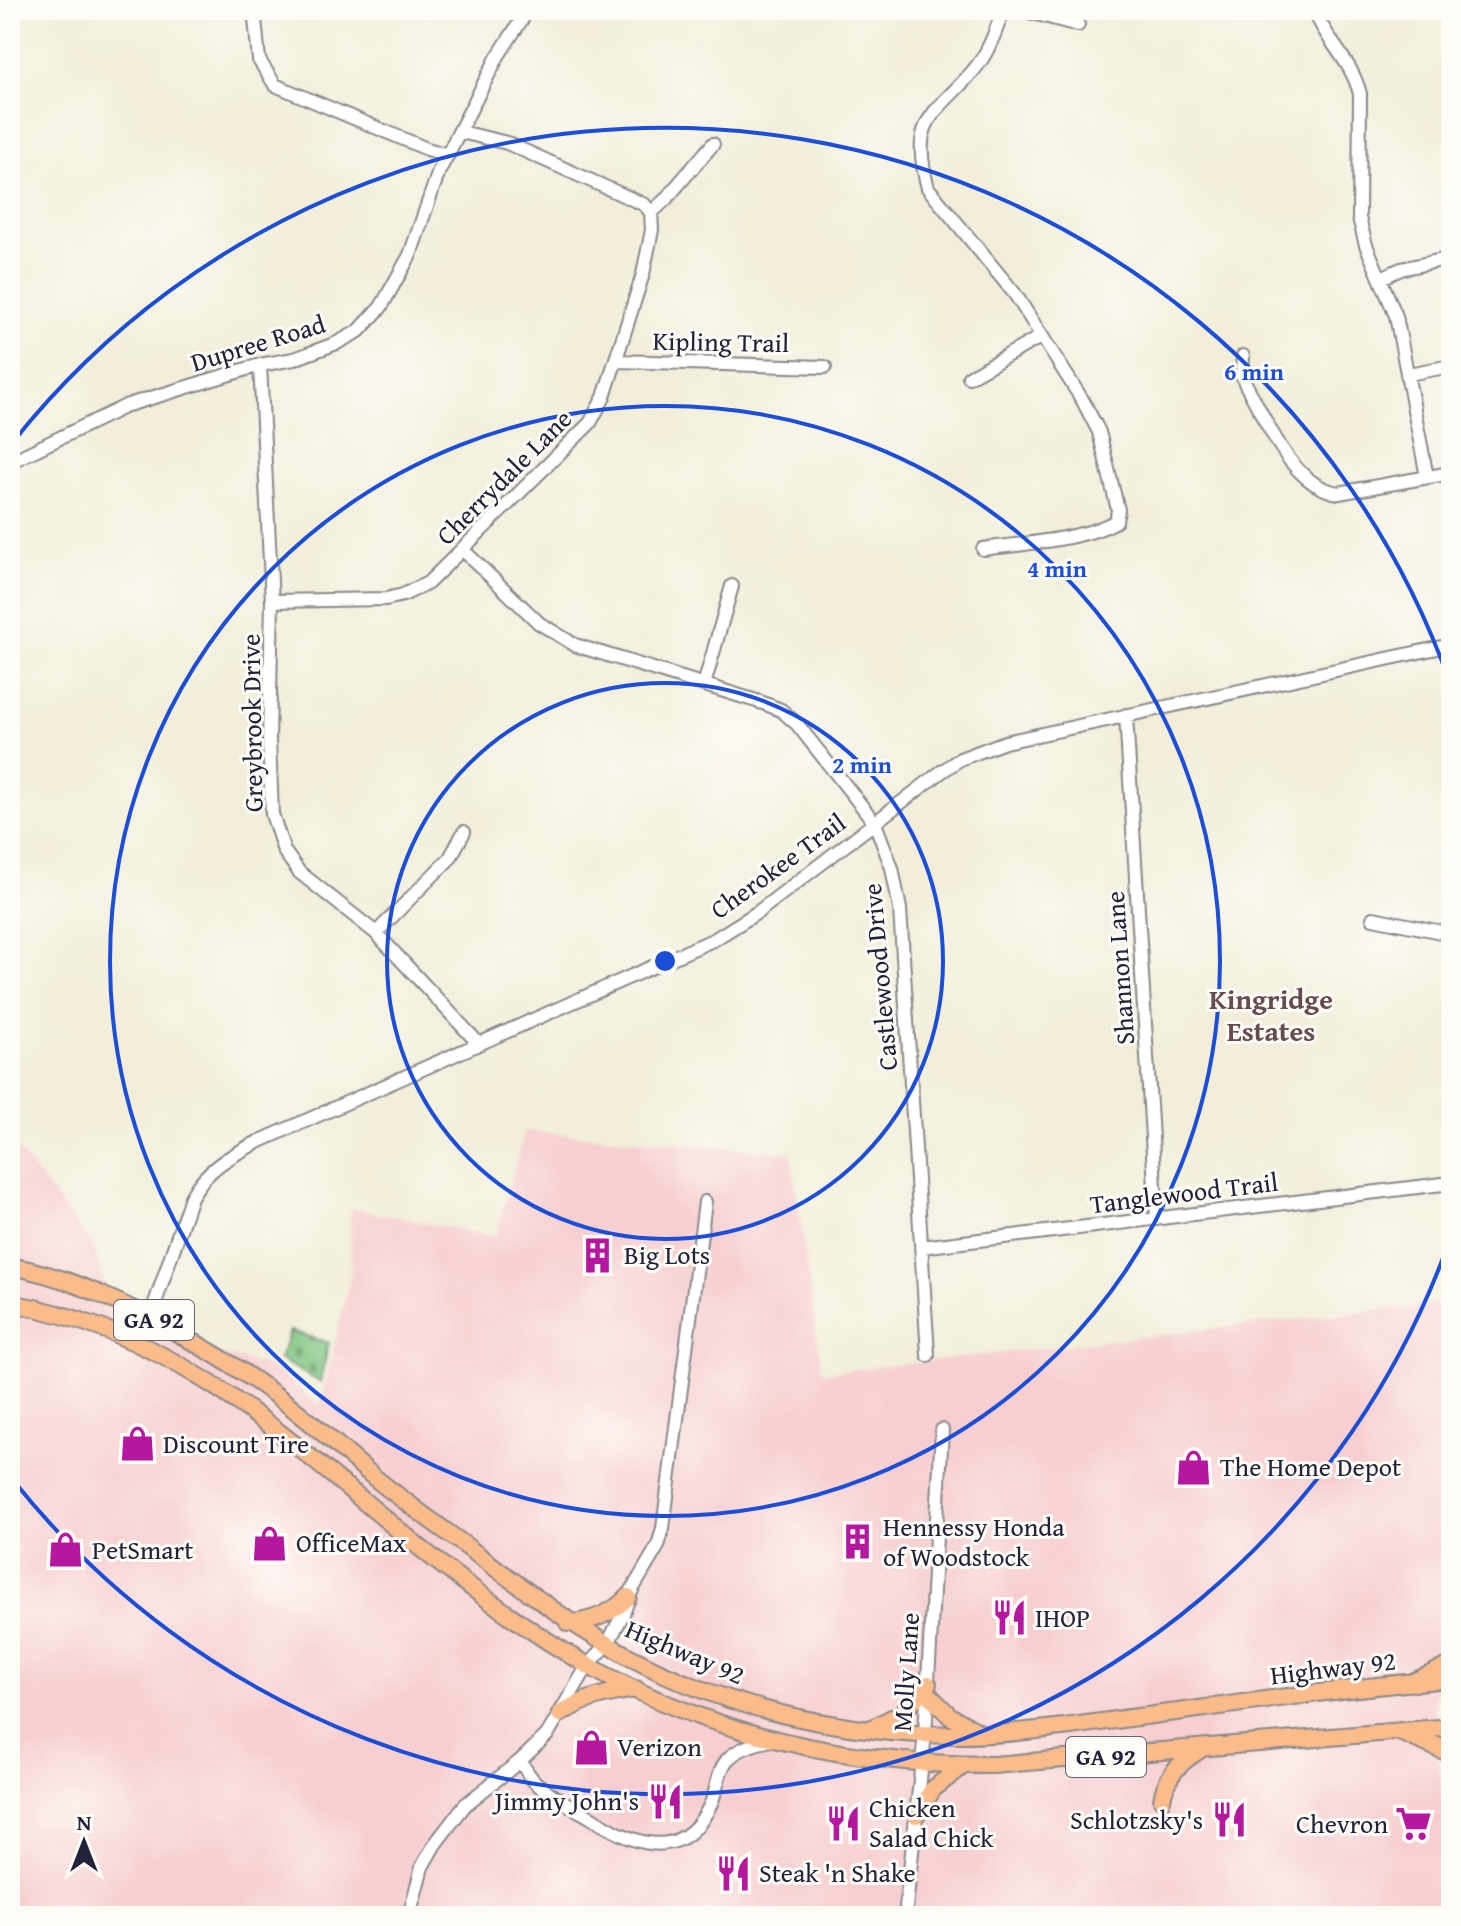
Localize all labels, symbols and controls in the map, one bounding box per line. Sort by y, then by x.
street label: Dupree Road [186,304,330,381]
street label: Kipling Trail [652,321,790,362]
text: 6 min [1224,354,1284,389]
street label: Cherrydale Lane [427,400,581,554]
text: 4 min [1027,551,1087,586]
street label: Greybrook Drive [230,633,273,813]
text: 2 min [832,747,892,782]
street label: Cherokee Trail [702,803,854,928]
street label: Castlewood Drive [852,882,907,1072]
street label: Shannon Lane [1095,890,1144,1046]
centre of rings [651,947,679,975]
district label: Kingridge Estates [1209,978,1333,1051]
street label: Tanglewood Trail [1088,1162,1280,1223]
place label: Big Lots [624,1235,710,1274]
building icon: Big Lots [579,1236,617,1274]
road number: GA 92 [114,1300,194,1340]
place label: Discount Tire [163,1424,309,1463]
shop icon: Discount Tire [118,1425,156,1463]
place label: The Home Depot [1220,1447,1401,1486]
shop icon: The Home Depot [1175,1448,1213,1486]
place label: Hennessy Honda of Woodstock [883,1507,1065,1576]
place label: OfficeMax [296,1523,407,1562]
building icon: Hennessy Honda of Woodstock [838,1523,876,1561]
shop icon: OfficeMax [251,1524,289,1562]
place label: PetSmart [92,1530,193,1569]
shop icon: PetSmart [47,1531,85,1569]
place label: IHOP [1035,1598,1090,1637]
restaurant icon: IHOP [990,1599,1028,1637]
street label: Highway 92 [620,1609,751,1694]
street label: Molly Lane [882,1611,929,1733]
street label: Highway 92 [1268,1640,1398,1695]
place label: Verizon [617,1727,702,1766]
shop icon: Verizon [572,1728,610,1766]
road number: GA 92 [1066,1737,1146,1777]
place label: Jimmy John's [492,1781,639,1820]
restaurant icon: Jimmy John's [646,1782,684,1820]
place label: Chicken Salad Chick [869,1788,994,1857]
place label: Schlotzsky's [1070,1800,1203,1839]
restaurant icon: Schlotzsky's [1210,1801,1248,1839]
north arrow [44,1802,124,1882]
restaurant icon: Chicken Salad Chick [824,1804,862,1842]
place label: Chevron [1296,1804,1388,1843]
supermarket icon: Chevron [1395,1805,1433,1843]
text: N [77,1806,92,1838]
place label: Steak 'n Shake [759,1853,916,1892]
restaurant icon: Steak 'n Shake [714,1854,752,1892]

